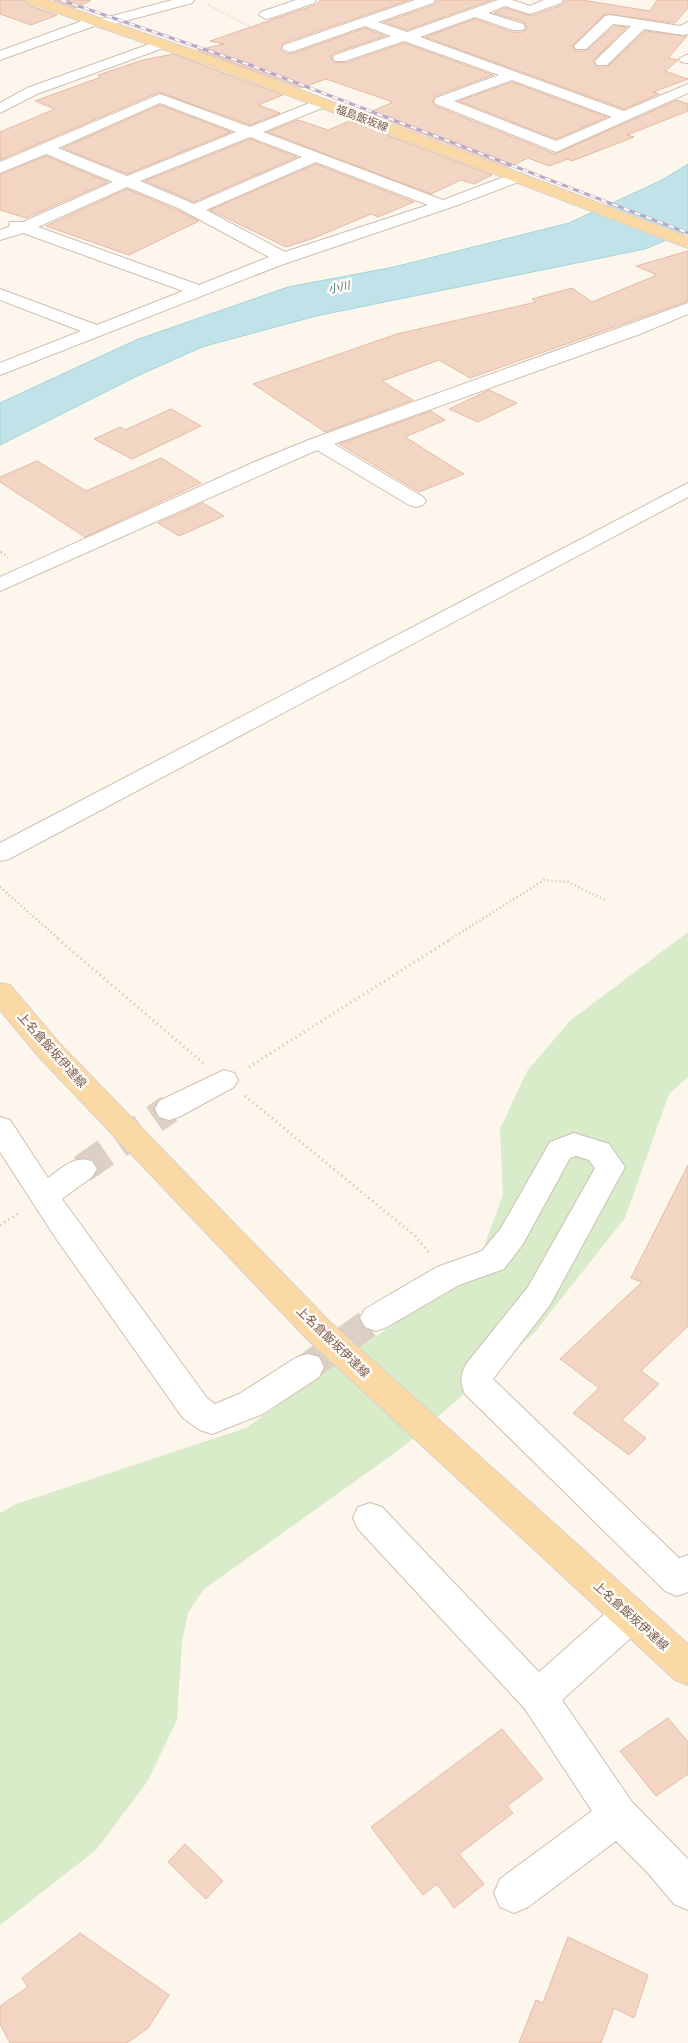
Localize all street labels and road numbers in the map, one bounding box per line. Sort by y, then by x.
street label: 福島飯坂線 [333,102,390,135]
street label: 上名倉飯坂伊達線 [14,1009,90,1091]
street label: 上名倉飯坂伊達線 [293,1303,373,1381]
street label: 上名倉飯坂伊達線 [590,1578,672,1654]

